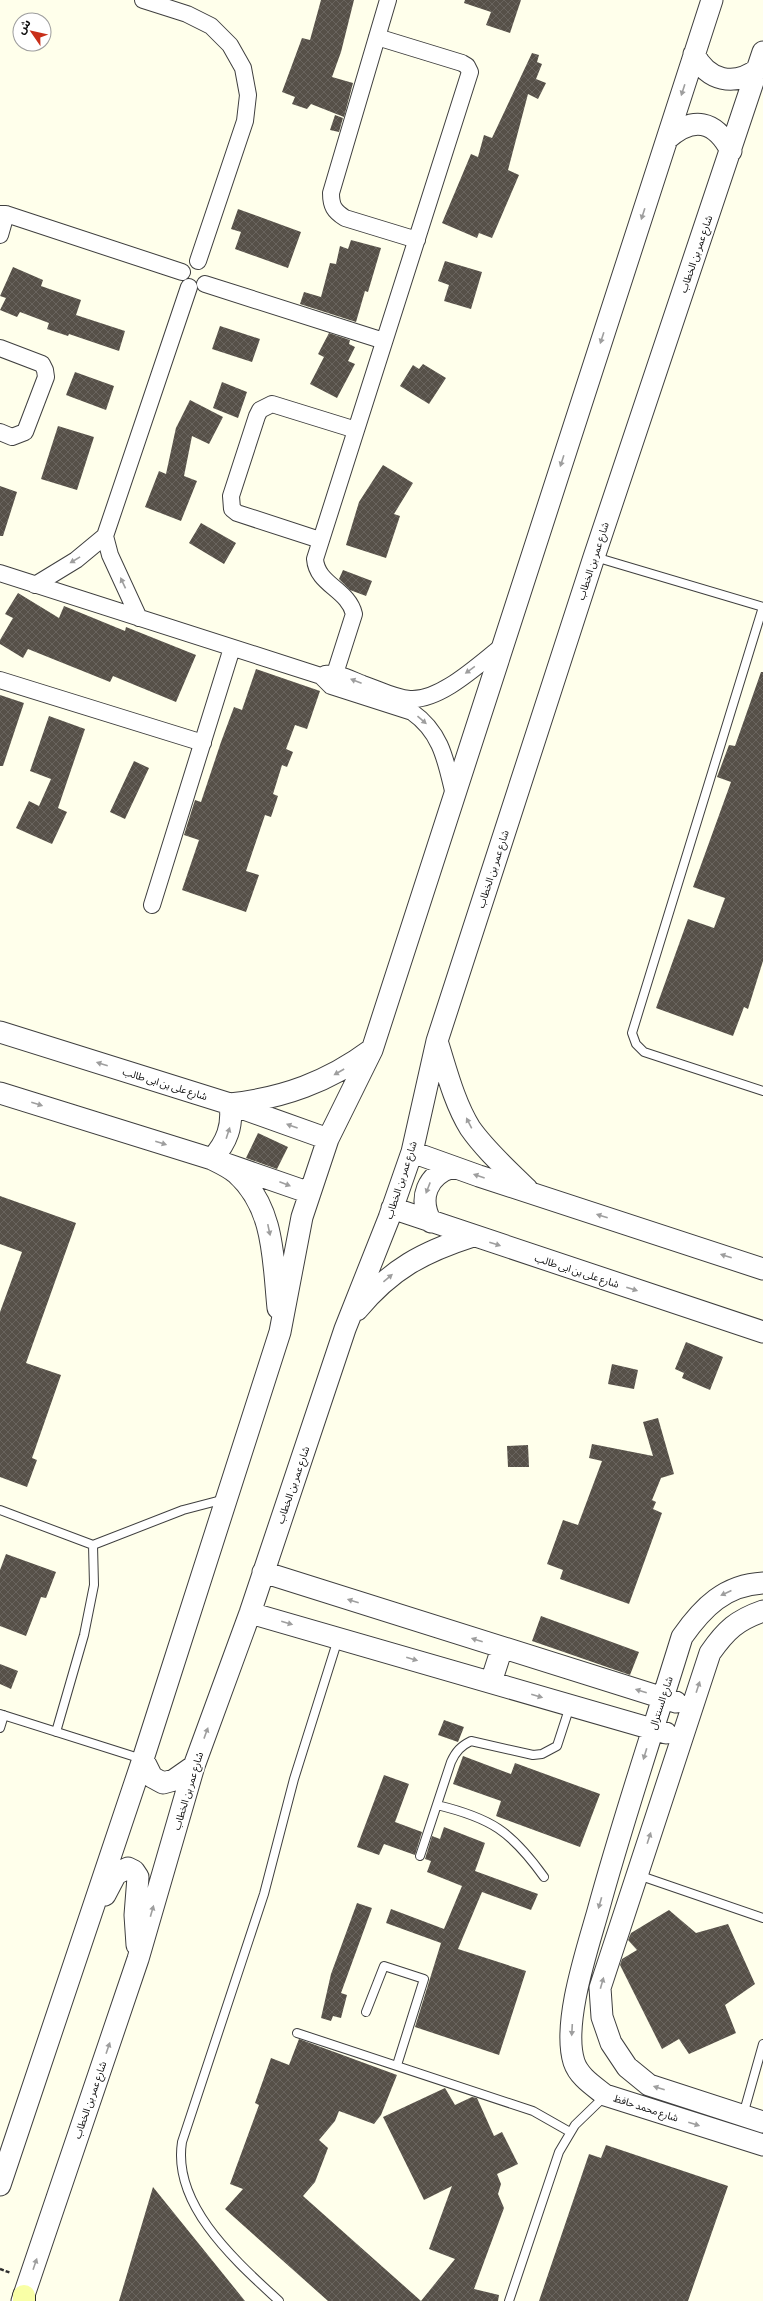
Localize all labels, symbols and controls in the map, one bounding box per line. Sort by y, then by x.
north arrow [12,12,52,52]
text: ش [15,17,34,37]
one-way arrow [680,85,686,97]
one-way arrow [640,208,646,220]
street label: شارع عمر بن الخطاب [678,214,716,295]
one-way arrow [599,332,605,344]
one-way arrow [559,456,565,468]
street label: شارع عمر بن الخطاب [575,521,613,602]
one-way arrow [69,557,80,564]
one-way arrow [120,577,126,589]
one-way arrow [465,666,475,674]
one-way arrow [350,678,362,684]
one-way arrow [417,715,427,724]
street label: شارع عمر بن الخطاب [475,829,513,910]
one-way arrow [95,1061,107,1067]
street label: شارع على بن ابى طالب [121,1066,209,1104]
one-way arrow [333,1068,345,1075]
one-way arrow [32,1101,44,1107]
one-way arrow [465,1117,472,1129]
one-way arrow [285,1123,297,1129]
one-way arrow [225,1127,231,1139]
one-way arrow [156,1140,168,1146]
street label: شارع عمر بن الخطاب [383,1140,421,1221]
one-way arrow [472,1172,484,1178]
one-way arrow [279,1181,291,1187]
one-way arrow [424,1183,430,1195]
one-way arrow [596,1213,608,1219]
one-way arrow [266,1224,272,1237]
one-way arrow [490,1241,502,1247]
street label: شارع على بن ابى طالب [533,1252,621,1292]
one-way arrow [720,1253,732,1259]
one-way arrow [382,1273,393,1282]
one-way arrow [626,1286,638,1292]
street label: شارع عمر بن الخطاب [275,1445,313,1526]
one-way arrow [720,1590,732,1597]
one-way arrow [347,1598,359,1604]
one-way arrow [282,1620,294,1626]
one-way arrow [471,1637,483,1643]
one-way arrow [406,1657,419,1663]
street label: شارع السنترال [647,1675,677,1731]
one-way arrow [695,1681,701,1693]
one-way arrow [635,1688,647,1694]
one-way arrow [531,1693,543,1699]
one-way arrow [203,1727,209,1739]
one-way arrow [642,1749,648,1761]
street label: شارع عمر بن الخطاب [171,1750,207,1832]
one-way arrow [646,1831,652,1843]
one-way arrow [597,1897,603,1909]
one-way arrow [149,1905,155,1917]
one-way arrow [599,1977,605,1989]
one-way arrow [569,2024,576,2036]
one-way arrow [105,2042,111,2054]
street label: شارع عمر بن الخطاب [72,2060,110,2141]
one-way arrow [653,2085,665,2091]
street label: شارع محمد حافظ [612,2092,680,2126]
one-way arrow [689,2121,701,2127]
one-way arrow [32,2258,38,2270]

